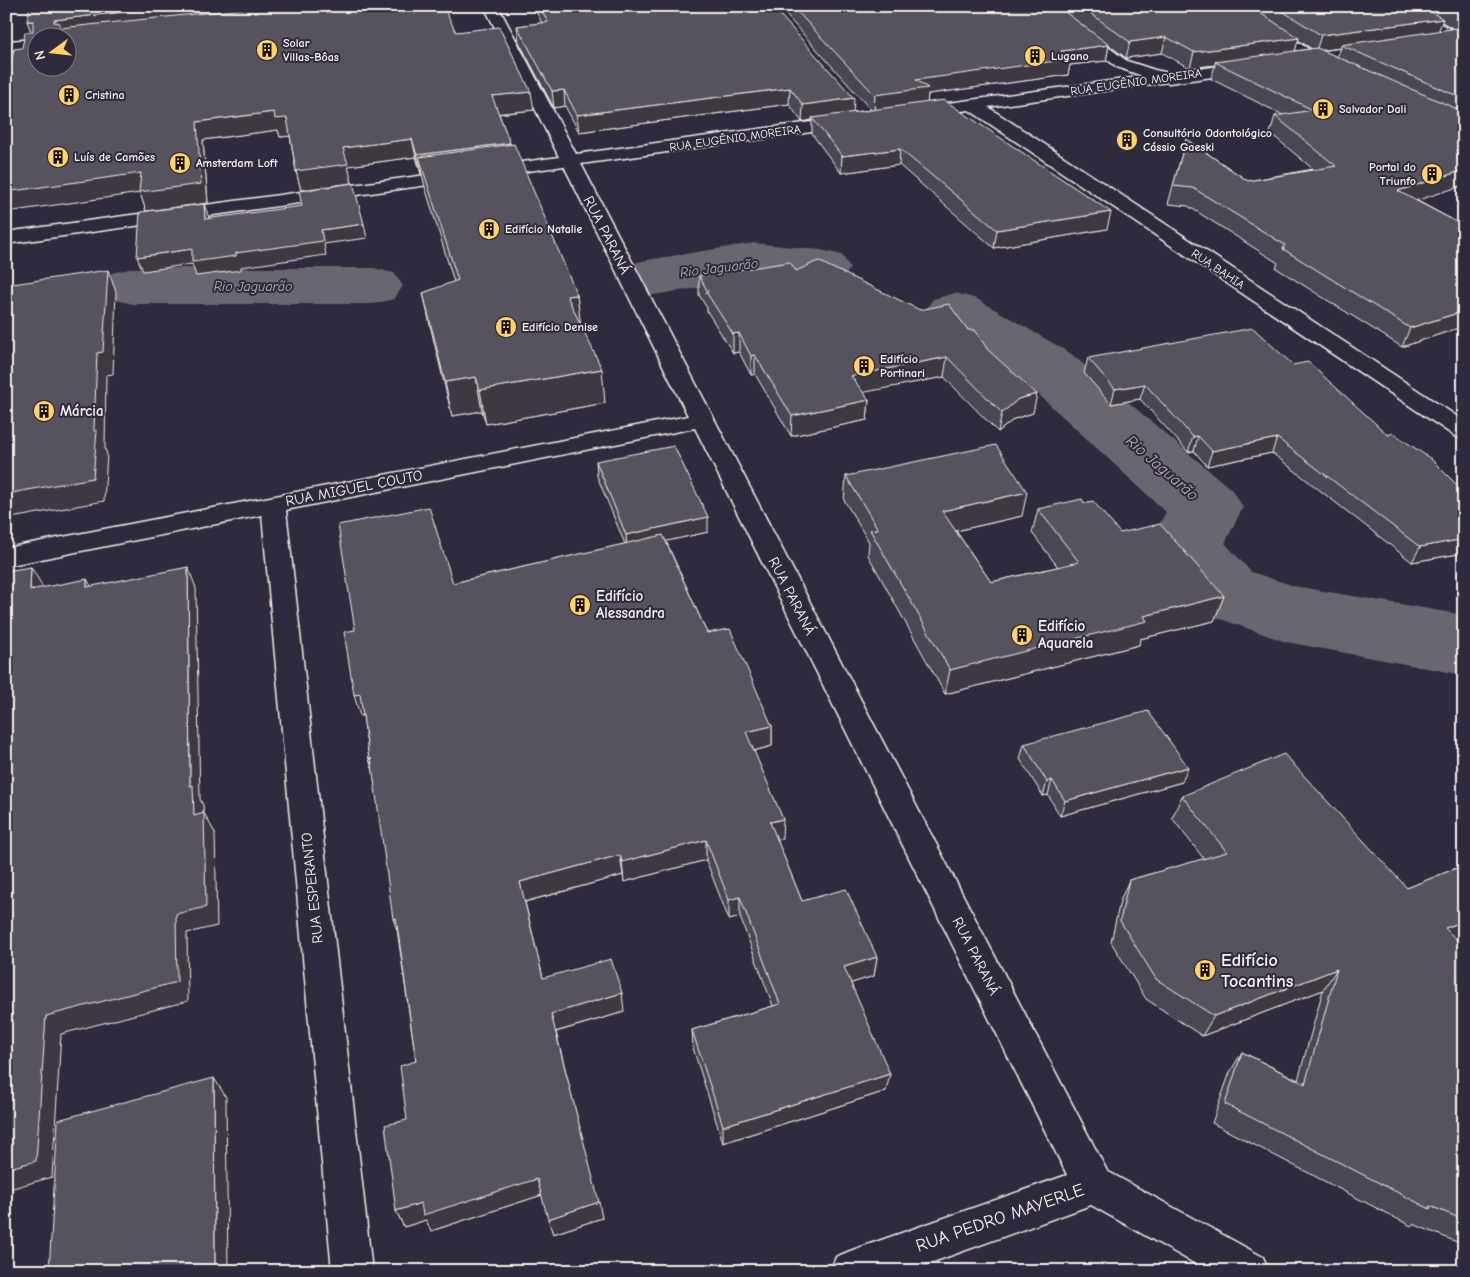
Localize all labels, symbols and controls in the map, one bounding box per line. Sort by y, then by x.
north arrow [28,28,78,78]
place label: Solar Villas-Bôas [283,36,339,64]
building icon: Solar Villas-Bôas [255,38,279,62]
building icon: Lugano [1023,44,1047,68]
text: N [31,49,49,62]
place label: Lugano [1051,49,1089,63]
street label: RUA EUGÊNIO MOREIRA [1069,66,1203,98]
building icon: Cristina [57,83,81,107]
place label: Cristina [85,88,125,102]
building icon: Salvador Dali [1311,97,1335,121]
place label: Salvador Dali [1339,102,1406,116]
street label: RUA EUGÊNIO MOREIRA [668,122,802,154]
place label: Consultório Odontológico Cássio Gaeski [1143,126,1272,154]
building icon: Consultório Odontológico Cássio Gaeski [1115,128,1139,152]
building icon: Luís de Camões [46,145,70,169]
place label: Luís de Camões [74,150,155,164]
building icon: Amsterdam Loft [168,151,192,175]
place label: Amsterdam Loft [196,156,279,170]
place label: Portal do Triunfo [1369,160,1416,188]
building icon: Portal do Triunfo [1420,162,1444,186]
street label: RUA PARANÁ [580,192,635,277]
building icon: Edifício Natalie [477,217,501,241]
place label: Edifício Natalie [505,222,583,236]
street label: RUA BAHIA [1189,246,1247,292]
water label: Rio Jaguarão [679,255,759,281]
water label: Rio Jaguarão [214,278,292,295]
building icon: Edifício Denise [494,315,518,339]
place label: Edifício Denise [522,320,598,334]
place label: Edifício Portinari [880,352,925,380]
building icon: Edifício Portinari [852,354,876,378]
building icon: Márcia [32,399,56,423]
place label: Márcia [60,402,104,420]
water label: Rio Jaguarão [1122,432,1202,504]
street label: RUA MIGUEL COUTO [284,466,424,510]
street label: RUA PARANÁ [765,553,820,638]
place label: Edifício Alessandra [596,587,665,622]
building icon: Edifício Alessandra [568,593,592,617]
place label: Edifício Aquarela [1038,617,1093,652]
building icon: Edifício Aquarela [1010,623,1034,647]
street label: RUA ESPERANTO [297,831,327,945]
street label: RUA PARANÁ [949,913,1004,998]
place label: Edifício Tocantins [1221,950,1294,992]
building icon: Edifício Tocantins [1193,958,1217,982]
street label: RUA PEDRO MAYERLE [913,1179,1087,1257]

